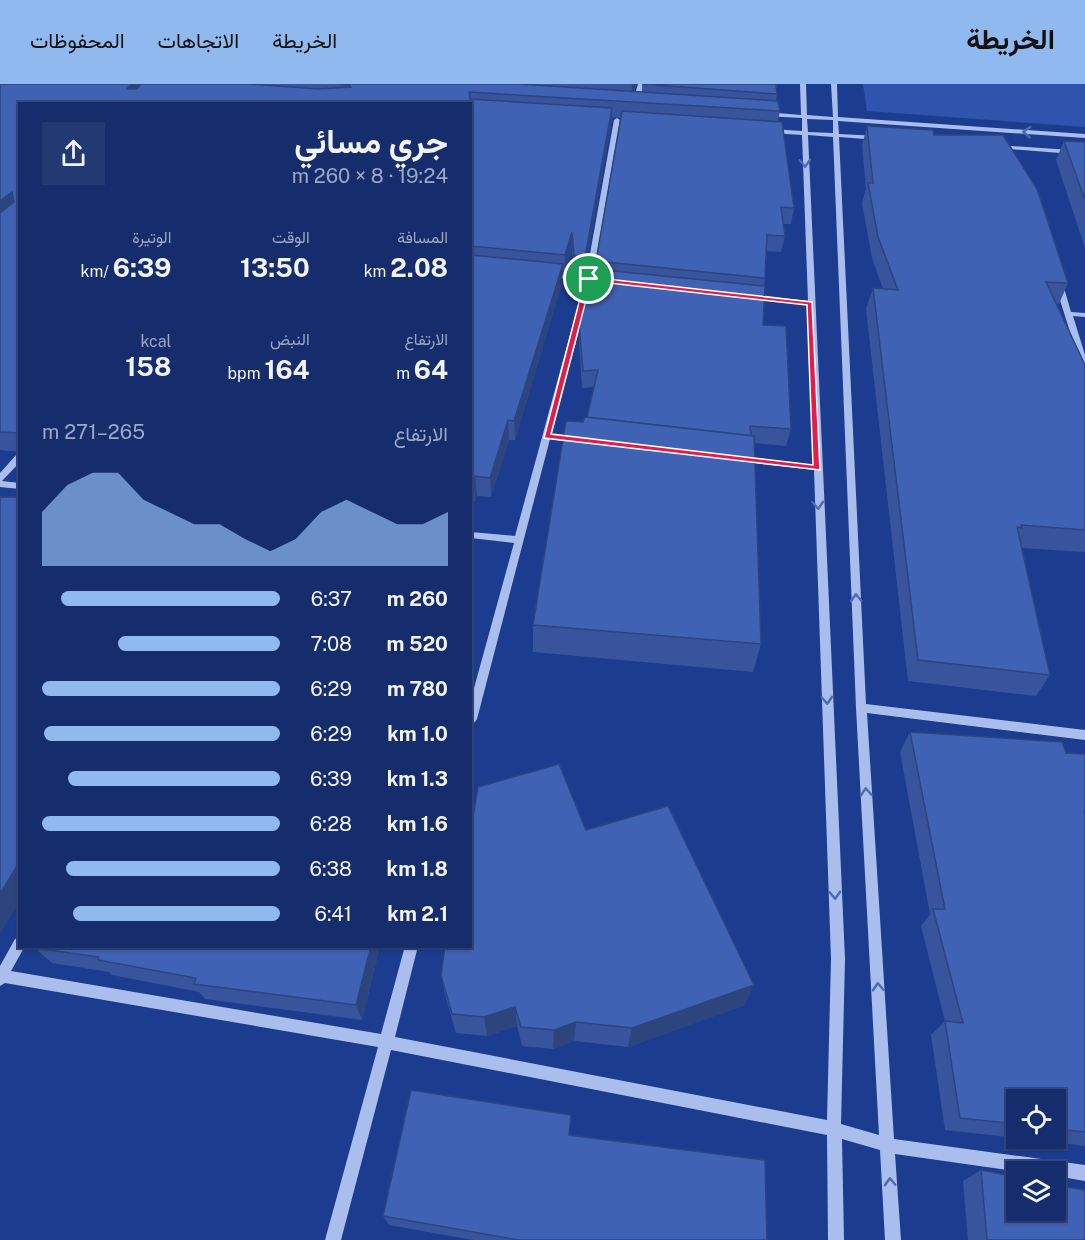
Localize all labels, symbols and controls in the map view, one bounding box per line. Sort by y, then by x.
text: الخريطة [966,22,1055,55]
text: المحفوظات [30,28,125,53]
text: الاتجاهات [158,28,239,53]
text: الخريطة [272,28,337,53]
button: share [42,122,105,185]
text: جري مسائي [294,122,448,160]
one-way arrow [1022,126,1031,139]
one-way arrow [799,159,812,168]
text: 19:24 · 8 × 260 m [292,164,448,188]
text: الوتيرة [132,228,171,247]
text: الوقت [272,228,310,247]
text: المسافة [397,228,448,247]
text: 6:39 [113,252,171,283]
text: 13:50 [240,252,310,283]
text: 2.08 [390,252,448,283]
pin [563,253,614,304]
text: /km [80,262,113,281]
text: km [364,262,390,281]
icon: arrive [572,262,605,295]
text: النبض [270,330,310,349]
text: الارتفاع [405,330,448,349]
text: kcal [140,332,171,351]
text: 158 [125,351,171,382]
text: 164 [264,354,310,385]
text: 64 [414,354,448,385]
text: bpm [228,364,264,383]
text: m [396,364,414,383]
text: 265–271 m [42,420,145,444]
text: الارتفاع [394,422,448,446]
one-way arrow [812,501,825,510]
text: 6:37 [311,587,352,611]
text: 260 m [387,587,448,611]
one-way arrow [850,593,863,602]
text: 7:08 [310,632,352,656]
text: 520 m [386,632,448,656]
text: 6:29 [310,677,352,701]
text: 780 m [387,677,448,701]
one-way arrow [821,695,834,704]
text: 6:29 [310,722,352,746]
text: 1.0 km [387,722,448,746]
text: 6:39 [310,767,352,791]
text: 1.3 km [387,767,448,791]
one-way arrow [860,788,873,797]
text: 6:28 [310,812,352,836]
text: 1.6 km [387,812,448,836]
text: 6:38 [310,857,352,881]
text: 1.8 km [387,857,448,881]
one-way arrow [829,890,842,899]
text: 6:41 [314,902,352,926]
text: 2.1 km [387,902,448,926]
one-way arrow [871,982,884,991]
map controls [1006,1089,1066,1221]
button: locate [1006,1089,1066,1149]
button: layers [1006,1161,1066,1221]
one-way arrow [883,1177,896,1186]

